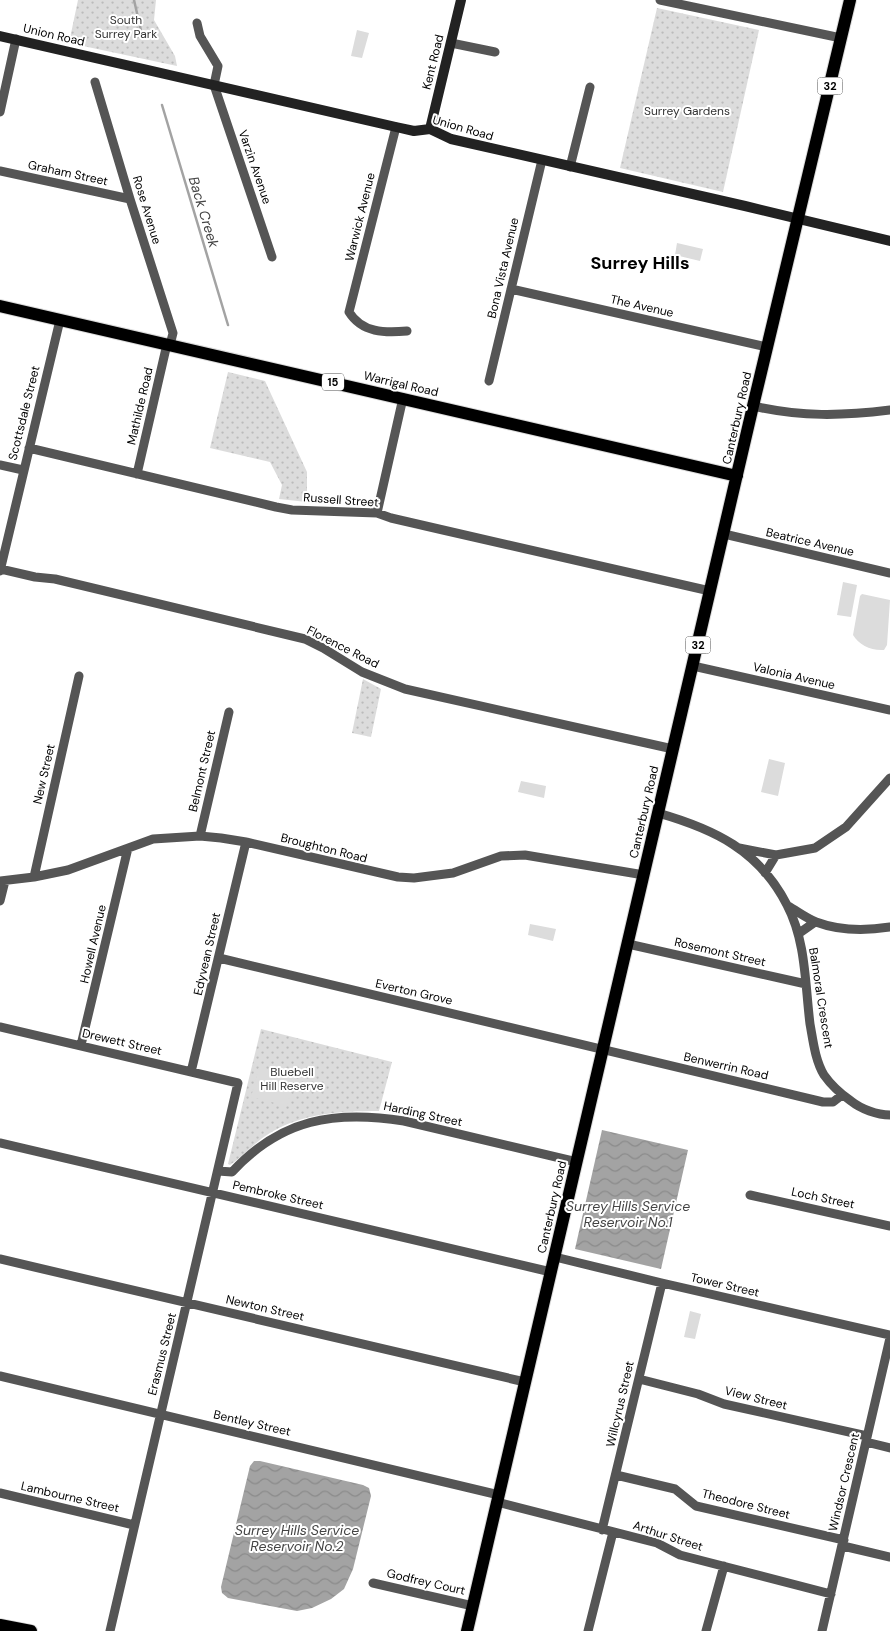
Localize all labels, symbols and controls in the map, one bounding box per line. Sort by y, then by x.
park label: South Surrey Park [95,12,157,42]
street label: Union Road [22,20,86,50]
street label: Kent Road [418,33,448,91]
road number: 32 [818,78,842,94]
park label: Surrey Gardens [644,103,730,119]
street label: Union Road [431,112,495,144]
street label: Varzin Avenue [235,128,275,206]
street label: Graham Street [27,157,110,189]
street label: Warwick Avenue [341,171,379,263]
street label: Rose Avenue [129,174,165,246]
water label: Back Creek [185,174,224,251]
street label: Bona Vista Avenue [484,216,522,320]
district label: Surrey Hills [590,251,690,275]
street label: The Avenue [609,291,675,321]
street label: Scottsdale Street [5,364,44,462]
street label: Mathilde Road [123,366,157,446]
street label: Warrigal Road [362,368,440,400]
street label: Canterbury Road [719,370,755,466]
road number: 15 [322,374,344,391]
street label: Russell Street [303,489,379,511]
street label: Beatrice Avenue [764,524,856,560]
street label: Florence Road [304,622,382,672]
road number: 32 [686,636,710,654]
street label: Valonia Avenue [751,659,837,693]
street label: Belmont Street [185,728,219,813]
street label: New Street [29,742,59,806]
street label: Canterbury Road [626,764,662,860]
street label: Broughton Road [279,830,369,866]
street label: Howell Avenue [76,903,110,985]
street label: Edyvean Street [190,911,224,997]
street label: Rosemont Street [673,934,768,970]
street label: Balmoral Crescent [805,946,837,1050]
street label: Everton Grove [374,975,454,1009]
street label: Drewett Street [81,1025,164,1059]
street label: Benwerrin Road [682,1048,770,1084]
park label: Bluebell Hill Reserve [260,1064,324,1094]
street label: Harding Street [382,1098,464,1130]
street label: Canterbury Road [534,1159,570,1255]
street label: Pembroke Street [231,1177,325,1213]
street label: Loch Street [790,1184,856,1213]
water label: Surrey Hills Service Reservoir No.1 [566,1197,690,1231]
street label: Tower Street [689,1269,761,1301]
street label: Newton Street [224,1291,306,1325]
street label: Erasmus Street [144,1311,180,1397]
street label: Willcyrus Street [602,1359,638,1449]
street label: View Street [723,1383,789,1414]
street label: Bentley Street [212,1406,292,1440]
street label: Windsor Crescent [825,1431,863,1533]
street label: Lambourne Street [19,1478,121,1516]
street label: Theodore Street [700,1485,792,1523]
street label: Arthur Street [631,1517,705,1555]
water label: Surrey Hills Service Reservoir No.2 [235,1521,359,1555]
street label: Godfrey Court [385,1565,467,1599]

